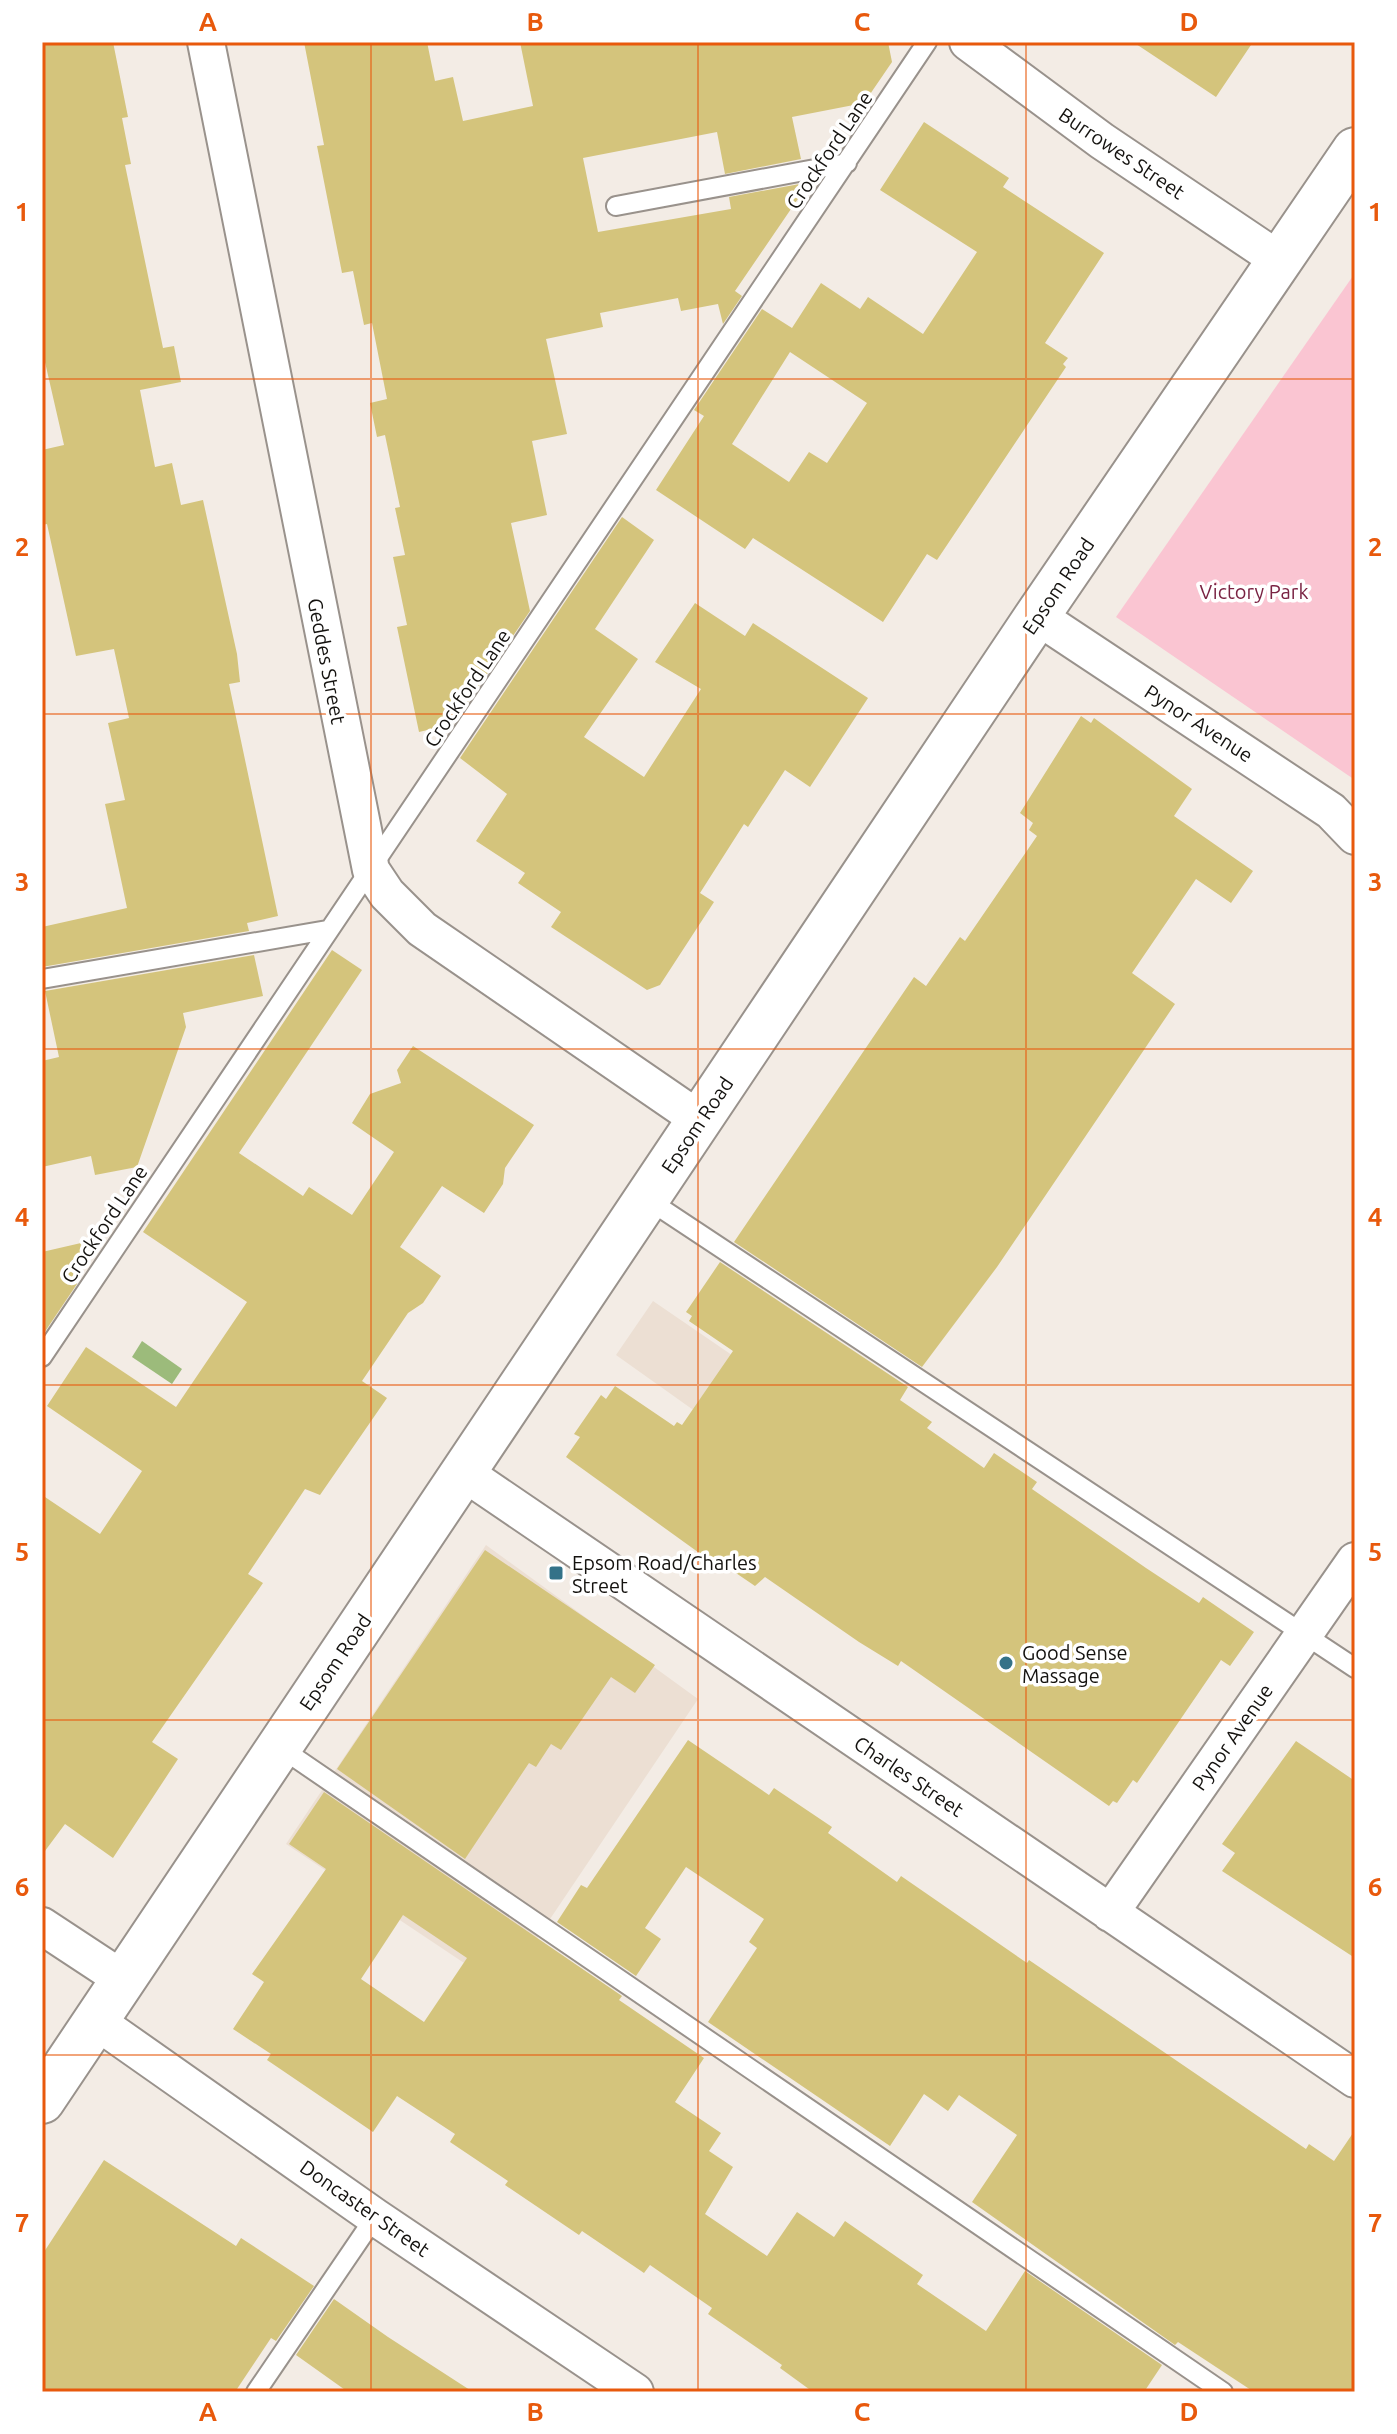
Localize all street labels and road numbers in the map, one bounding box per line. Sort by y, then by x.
street label: Crockford Lane [781,87,877,213]
street label: Burrowes Street [1055,102,1189,204]
street label: Epsom Road [1017,533,1099,639]
street label: Geddes Street [304,596,351,726]
street label: Crockford Lane [419,625,515,751]
street label: Pynor Avenue [1141,679,1257,767]
street label: Epsom Road [656,1072,738,1178]
street label: Crockford Lane [56,1161,152,1287]
street label: Epsom Road [294,1609,376,1715]
street label: Pynor Avenue [1187,1679,1277,1795]
street label: Charles Street [850,1731,968,1821]
street label: Doncaster Street [296,2155,434,2261]

